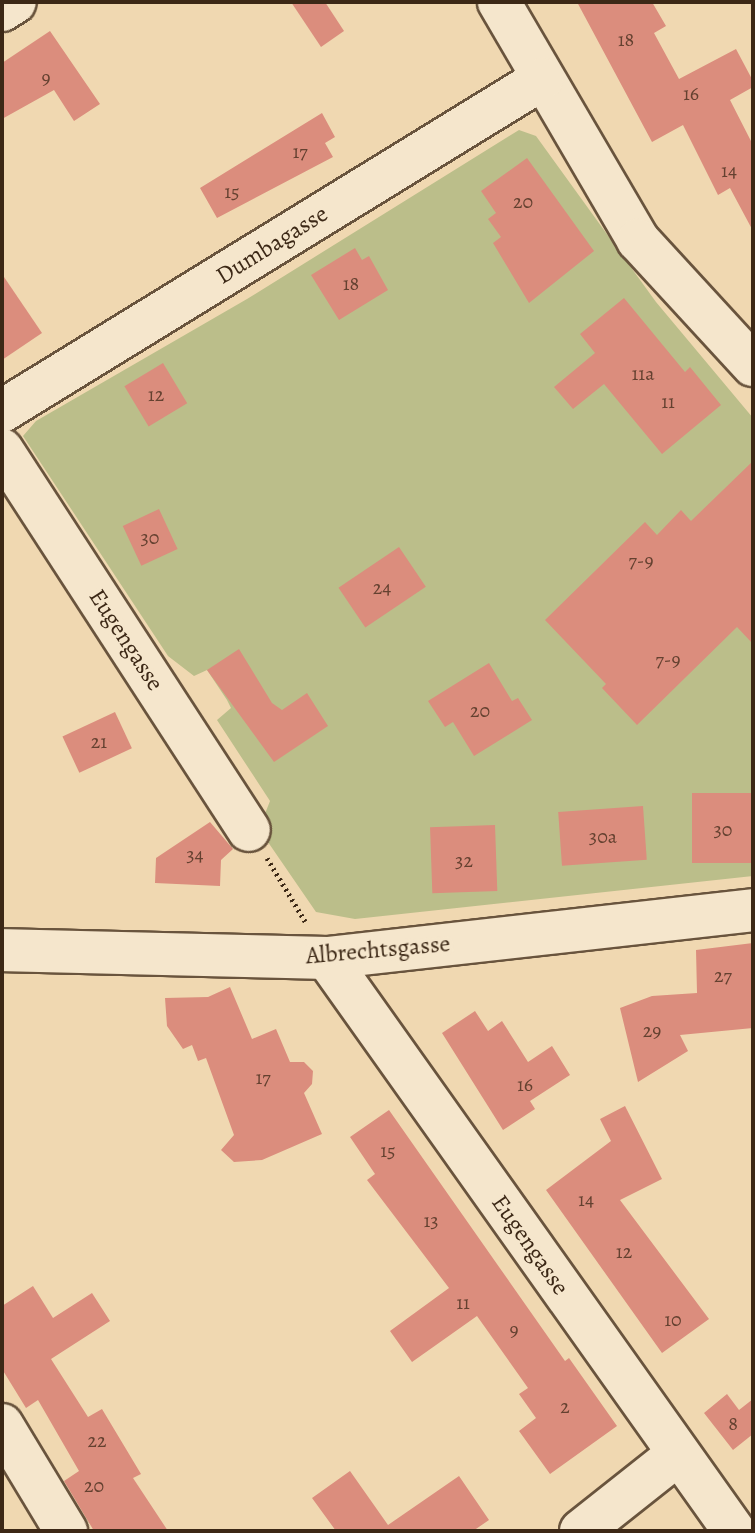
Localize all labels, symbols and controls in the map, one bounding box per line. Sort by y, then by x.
house number: 18 [618,27,634,51]
house number: 9 [41,65,51,89]
house number: 16 [683,81,699,105]
house number: 17 [292,139,308,163]
house number: 14 [721,158,737,182]
house number: 15 [224,179,240,203]
house number: 20 [513,189,533,213]
street label: Dumbagasse [211,199,333,291]
house number: 18 [343,271,359,295]
house number: 11a [632,361,654,385]
house number: 12 [148,382,164,406]
house number: 11 [661,389,675,413]
house number: 30 [141,525,159,549]
house number: 7-9 [628,548,654,572]
house number: 24 [373,575,391,599]
street label: Eugengasse [82,584,170,696]
house number: 7-9 [655,647,681,671]
house number: 20 [470,698,490,722]
house number: 21 [91,729,107,753]
house number: 30 [714,817,732,841]
house number: 30a [589,824,617,848]
house number: 34 [186,842,204,866]
house number: 32 [455,848,473,872]
street label: Albrechtsgasse [305,929,451,971]
house number: 27 [714,963,732,987]
house number: 29 [643,1018,661,1042]
house number: 17 [255,1065,271,1089]
house number: 16 [517,1072,533,1096]
house number: 15 [380,1138,396,1162]
house number: 14 [578,1187,594,1211]
street label: Eugengasse [485,1189,575,1301]
house number: 13 [423,1208,439,1232]
house number: 12 [616,1239,632,1263]
house number: 11 [456,1290,470,1314]
house number: 10 [664,1307,682,1331]
house number: 9 [509,1317,519,1341]
house number: 2 [560,1394,570,1418]
house number: 8 [728,1411,738,1435]
house number: 22 [88,1428,106,1452]
house number: 20 [84,1473,104,1497]

